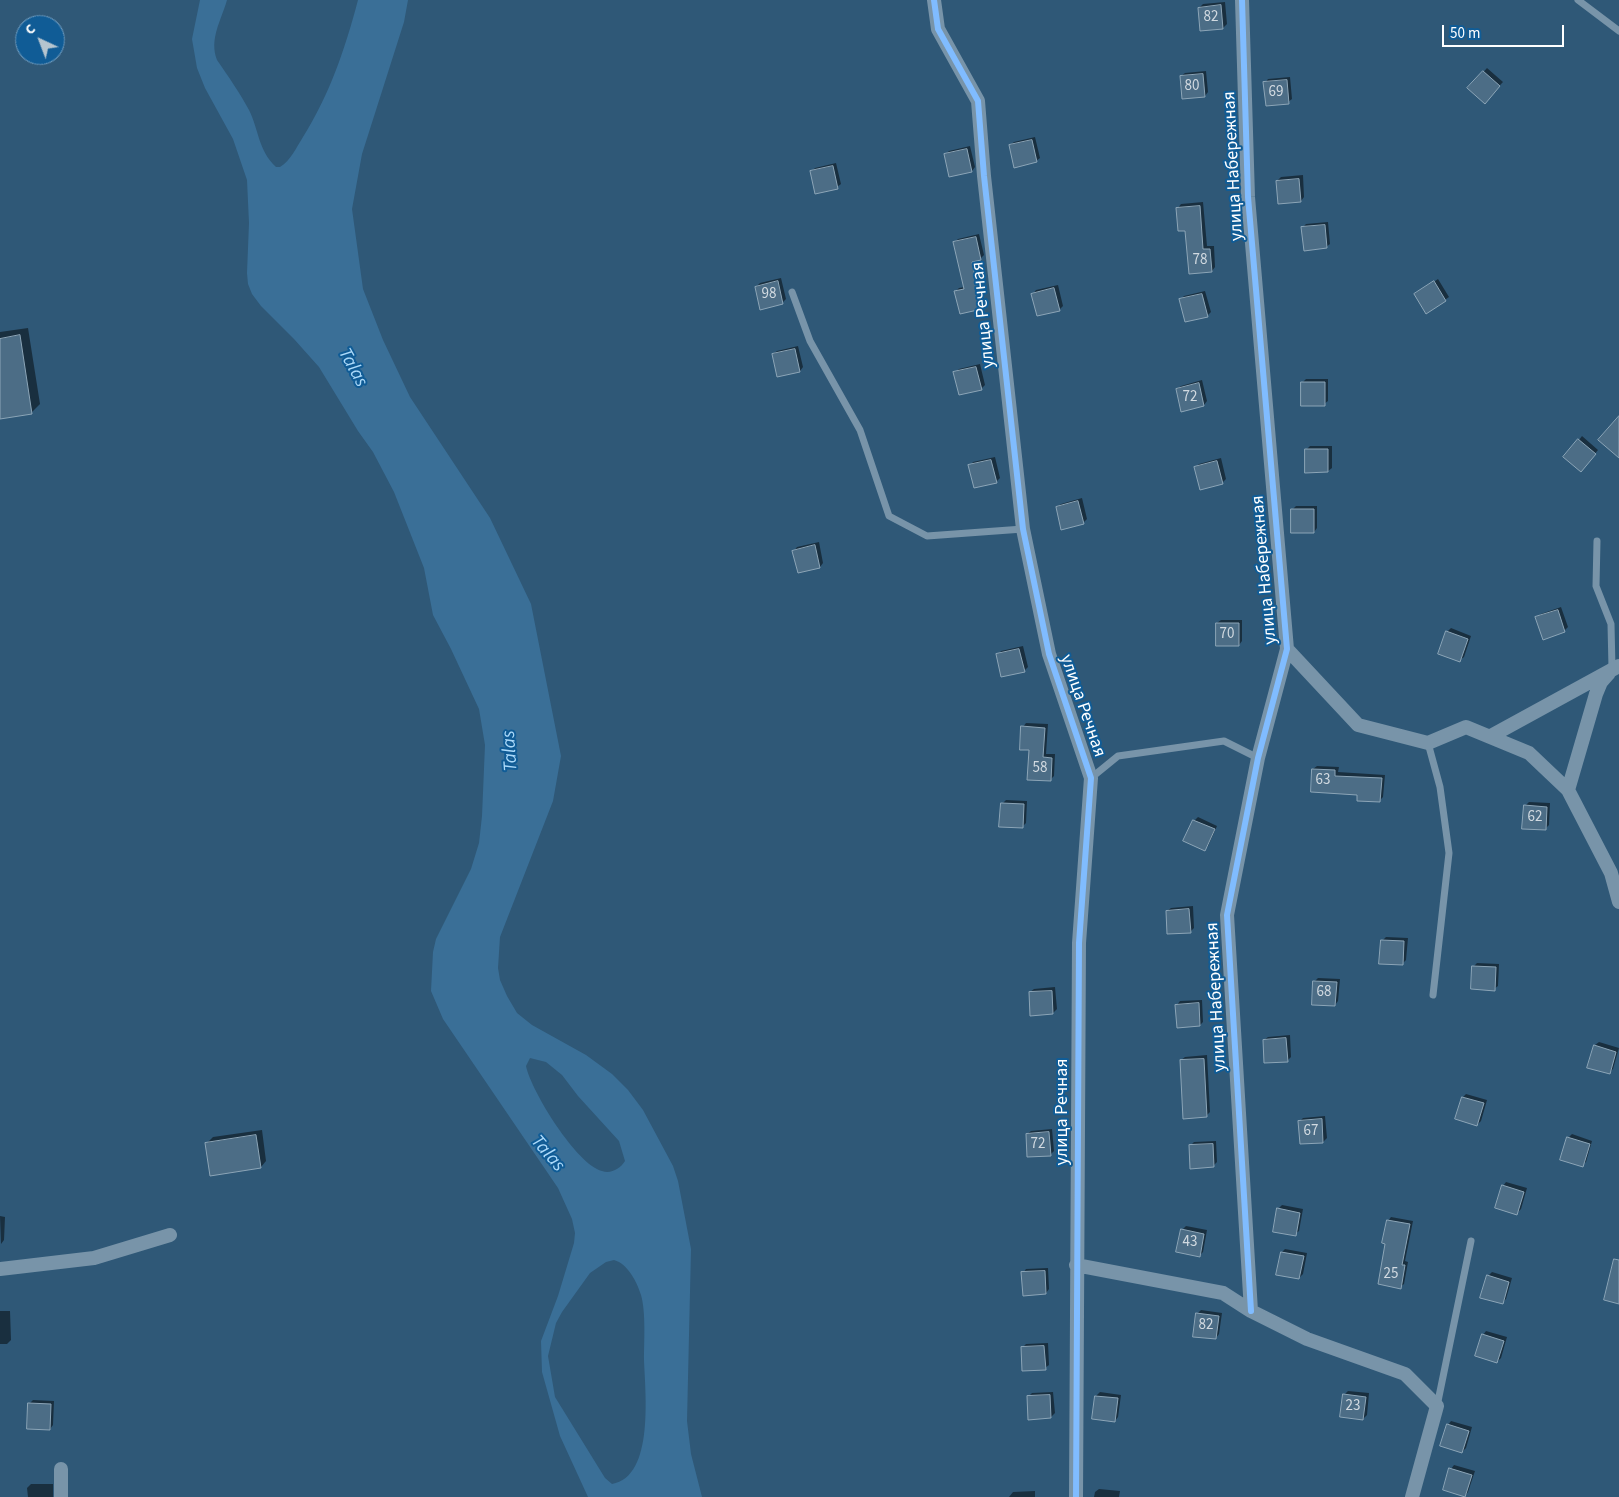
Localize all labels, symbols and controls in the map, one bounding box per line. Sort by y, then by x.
house number: 82 [1204,9,1218,27]
north arrow [15,15,65,65]
scale bar [1444,15,1566,47]
text: С [21,20,40,40]
text: 50 m [1450,23,1480,44]
house number: 80 [1185,78,1199,96]
house number: 69 [1269,84,1283,102]
street label: улица Набережная [1219,91,1249,241]
house number: 78 [1193,252,1207,270]
street label: улица Речная [968,261,1000,369]
house number: 98 [762,286,776,304]
water label: Talas [332,345,372,391]
house number: 72 [1183,389,1197,407]
street label: улица Набережная [1248,494,1282,646]
house number: 70 [1220,626,1234,644]
street label: улица Речная [1054,652,1110,760]
water label: Talas [498,730,524,772]
house number: 58 [1033,760,1047,778]
house number: 63 [1316,772,1330,790]
house number: 62 [1528,809,1542,827]
street label: улица Набережная [1202,922,1232,1072]
house number: 68 [1317,984,1331,1002]
street label: улица Речная [1052,1058,1074,1166]
house number: 67 [1304,1123,1318,1141]
water label: Talas [525,1131,569,1177]
house number: 72 [1031,1136,1045,1154]
house number: 43 [1183,1234,1197,1252]
house number: 25 [1384,1266,1398,1284]
house number: 82 [1199,1317,1213,1335]
house number: 23 [1346,1398,1360,1416]

